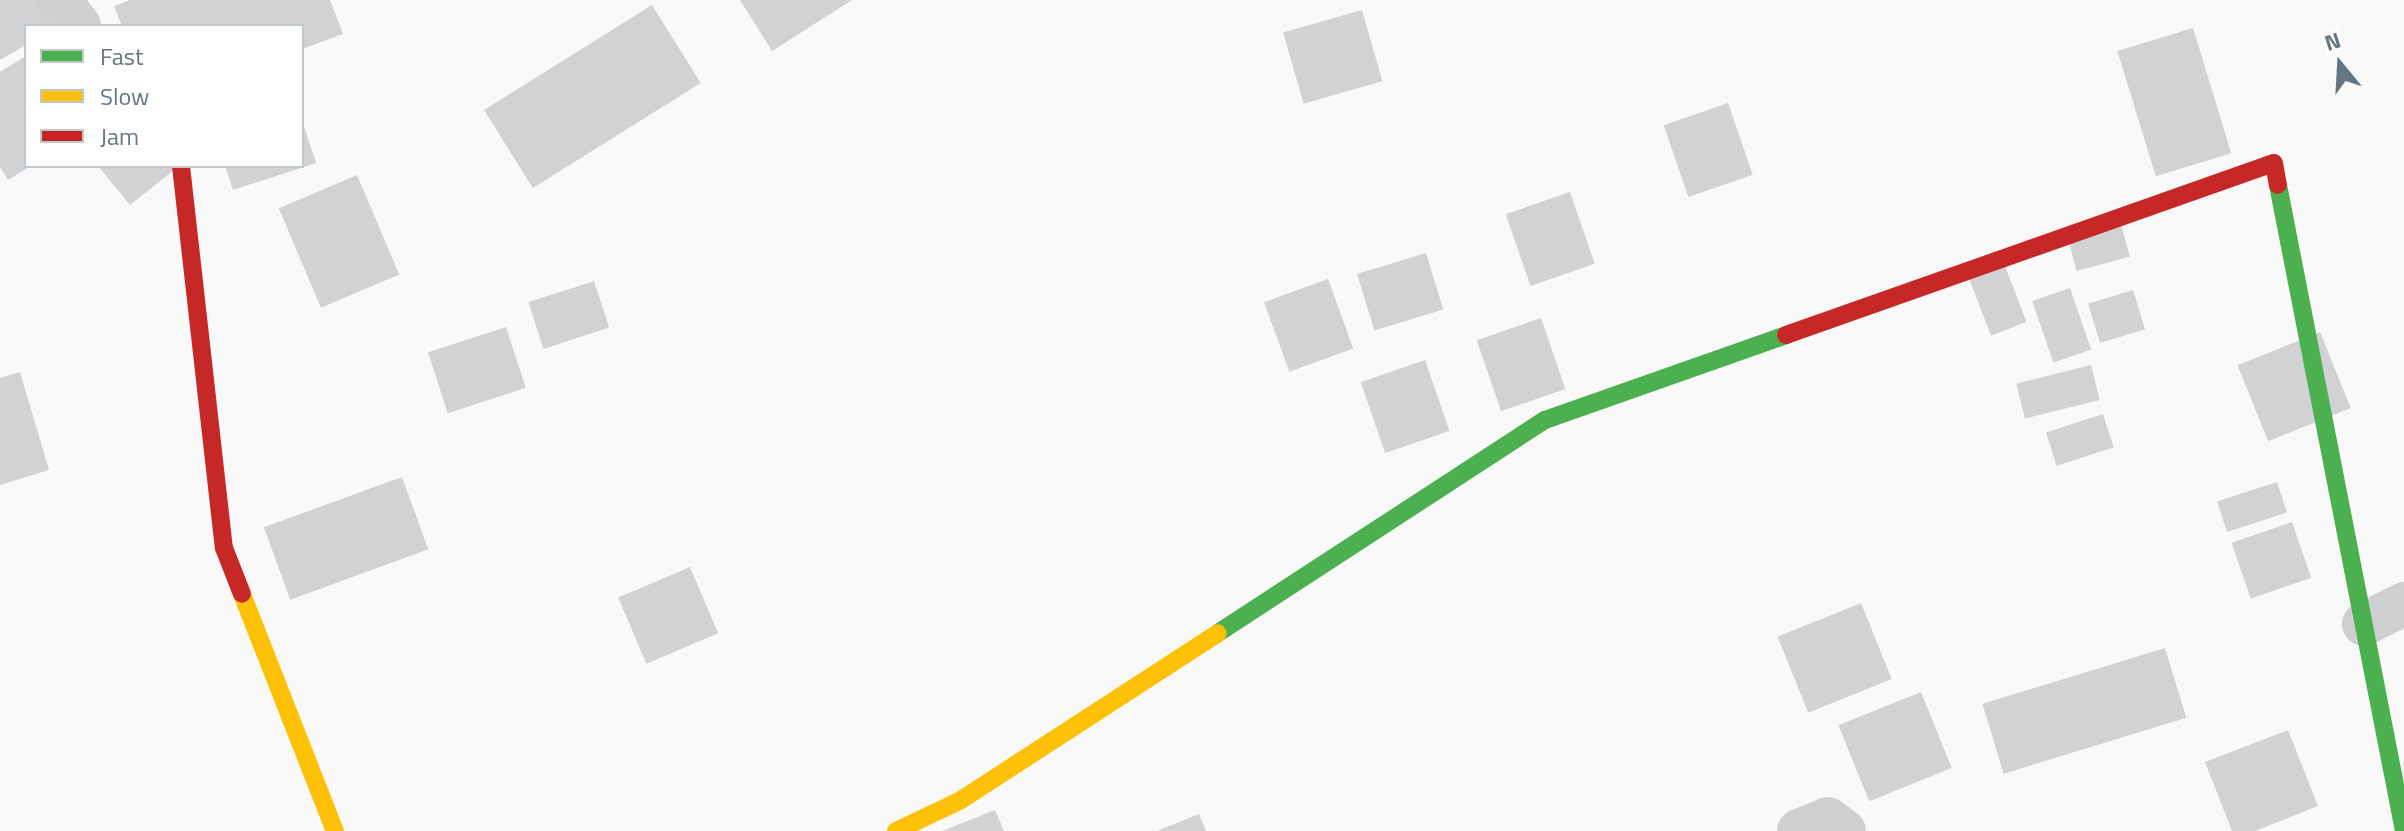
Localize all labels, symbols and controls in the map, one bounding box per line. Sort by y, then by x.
text: N [2320,23,2345,60]
legend [24,24,304,168]
north arrow [2300,24,2380,104]
text: Fast [100,38,143,74]
text: Slow [100,78,149,114]
text: Jam [100,118,139,154]

